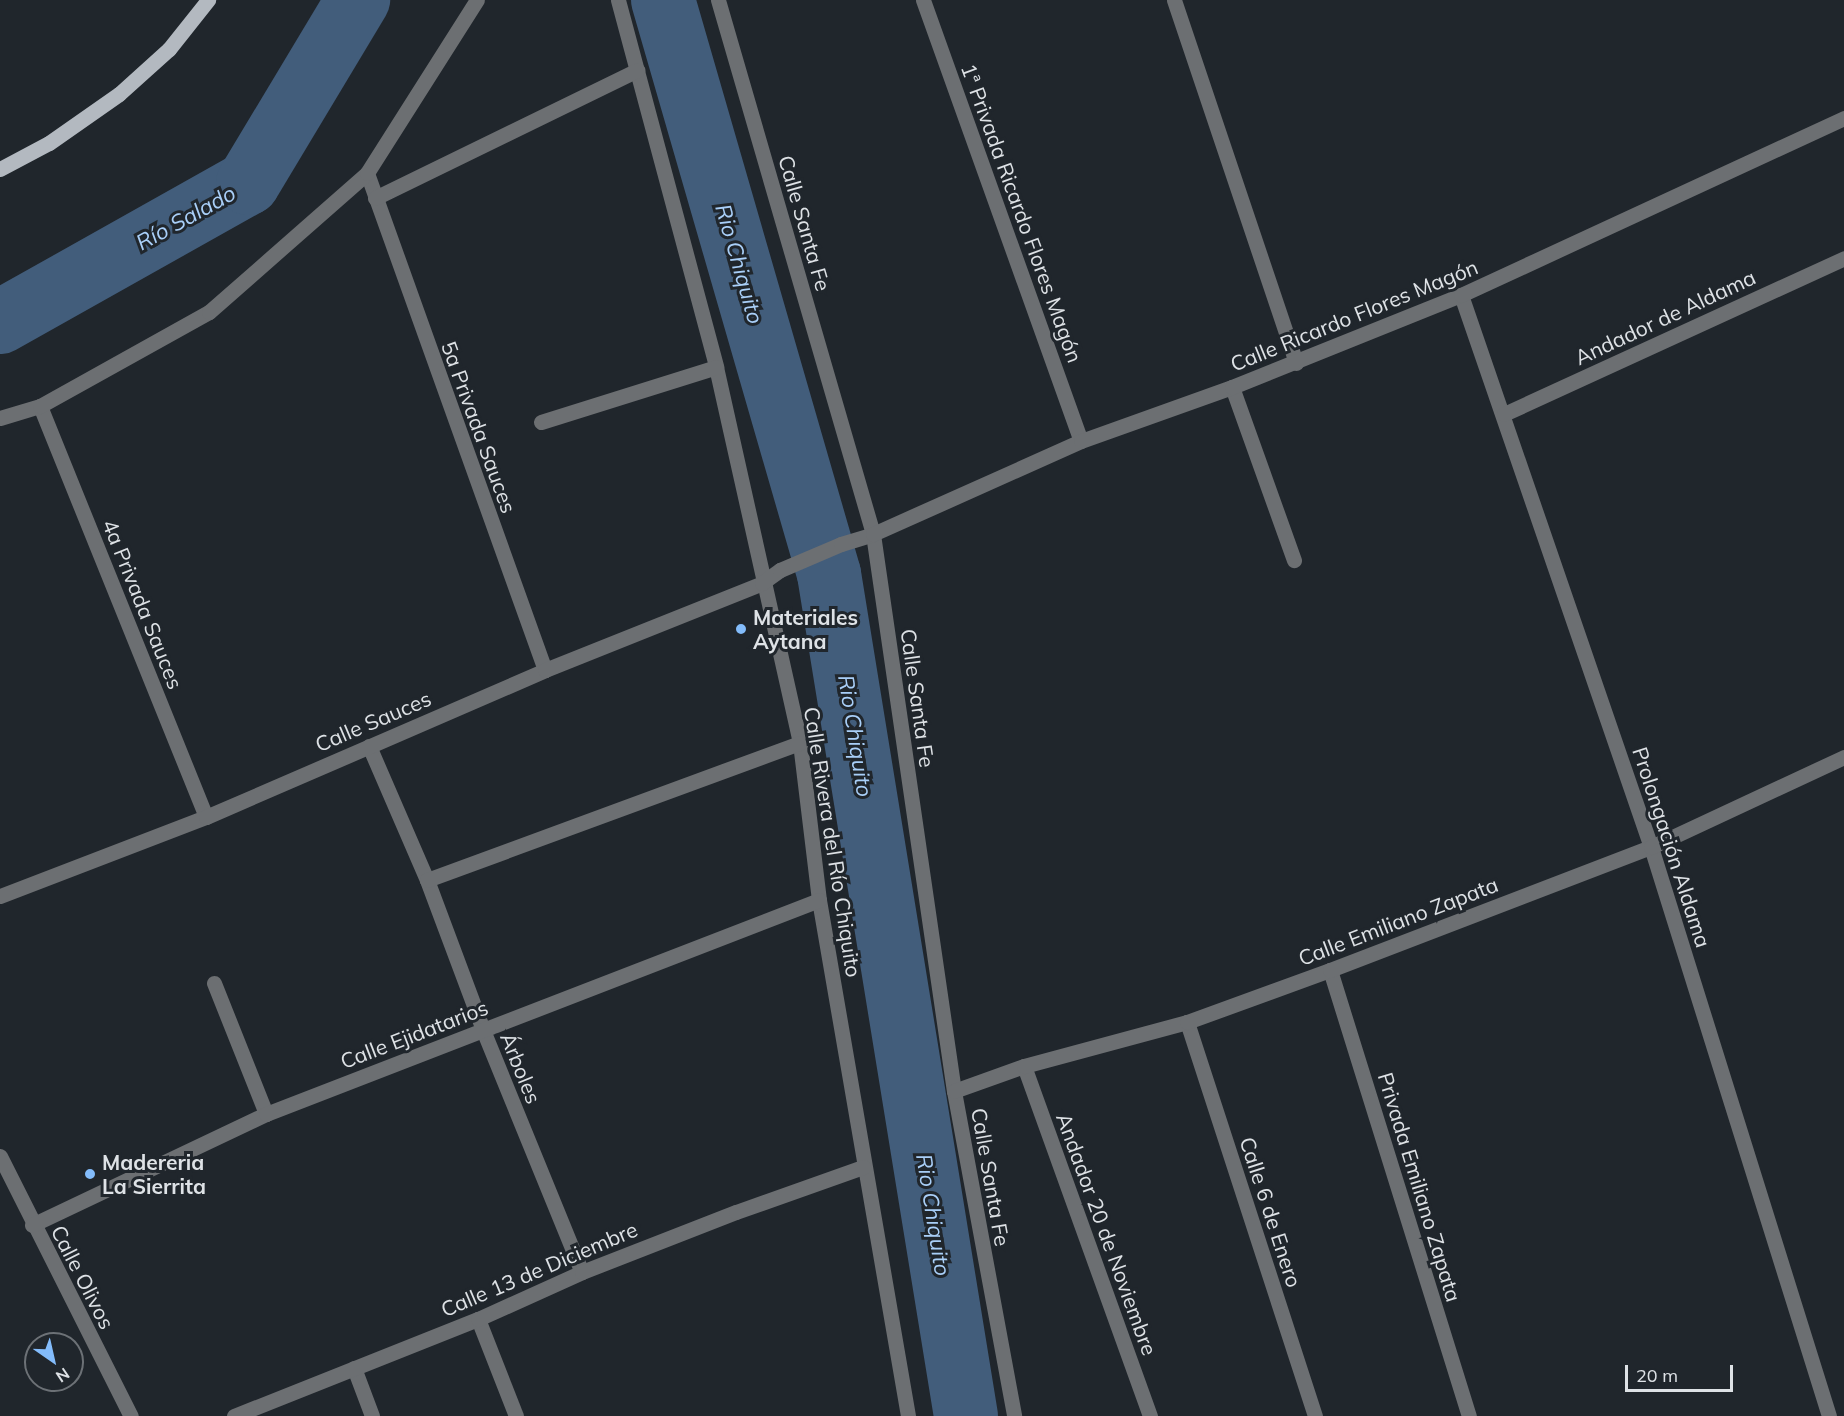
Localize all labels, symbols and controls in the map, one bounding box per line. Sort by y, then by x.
street label: 1ª Privada Ricardo Flores Magón [956,60,1088,366]
street label: Calle Santa Fe [774,152,836,294]
water label: Río Salado [132,180,240,256]
water label: Rio Chiquito [709,201,769,327]
street label: Calle Ricardo Flores Magón [1227,254,1481,376]
street label: Andador de Aldama [1570,264,1760,370]
street label: 5a Privada Sauces [436,338,522,516]
street label: 4a Privada Sauces [97,515,189,693]
place label: Materiales Aytana [753,604,858,654]
marker: Materiales Aytana [734,622,748,636]
street label: Calle Santa Fe [896,627,940,769]
water label: Rio Chiquito [832,673,878,799]
street label: Calle Sauces [311,685,435,757]
street label: Calle Rivera del Río Chiquito [799,705,867,979]
street label: Prolongación Aldama [1628,744,1716,950]
street label: Calle Emiliano Zapata [1295,871,1501,971]
street label: Calle Ejidatarios [337,994,491,1074]
street label: Árboles [495,1029,547,1107]
street label: Privada Emiliano Zapata [1373,1069,1467,1305]
street label: Calle Santa Fe [966,1106,1016,1248]
street label: Andador 20 de Noviembre [1051,1109,1163,1359]
street label: Calle 6 de Enero [1235,1134,1307,1290]
place label: Madereria La Sierrita [102,1149,206,1199]
water label: Rio Chiquito [910,1152,956,1278]
marker: Madereria La Sierrita [83,1167,97,1181]
street label: Calle 13 de Diciembre [437,1216,641,1322]
street label: Calle Olivos [46,1221,120,1333]
north arrow [24,1332,84,1392]
scale bar [1628,1353,1736,1391]
text: N [52,1364,74,1387]
text: 20 m [1636,1364,1678,1387]

